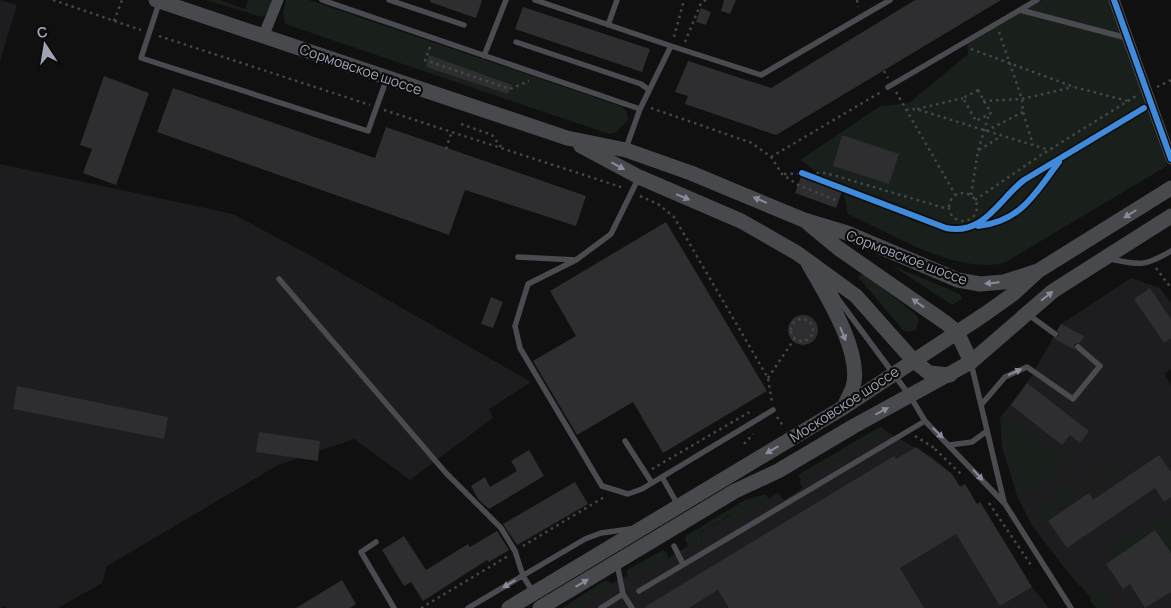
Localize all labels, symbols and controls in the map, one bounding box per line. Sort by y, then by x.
north arrow [20,20,70,70]
text: С [35,21,49,42]
street label: Сормовское шоссе [297,39,425,99]
one-way arrow [611,162,625,170]
one-way arrow [676,194,690,202]
one-way arrow [753,196,767,204]
one-way arrow [1123,209,1136,219]
street label: Сормовское шоссе [844,225,970,289]
one-way arrow [983,279,999,287]
one-way arrow [1041,291,1054,301]
one-way arrow [911,298,925,308]
one-way arrow [840,327,848,341]
street label: Московское шоссе [786,362,902,446]
one-way arrow [1008,368,1023,376]
one-way arrow [875,407,889,415]
one-way arrow [932,427,944,439]
one-way arrow [766,446,779,455]
one-way arrow [972,468,984,480]
one-way arrow [576,578,589,587]
one-way arrow [503,579,516,588]

